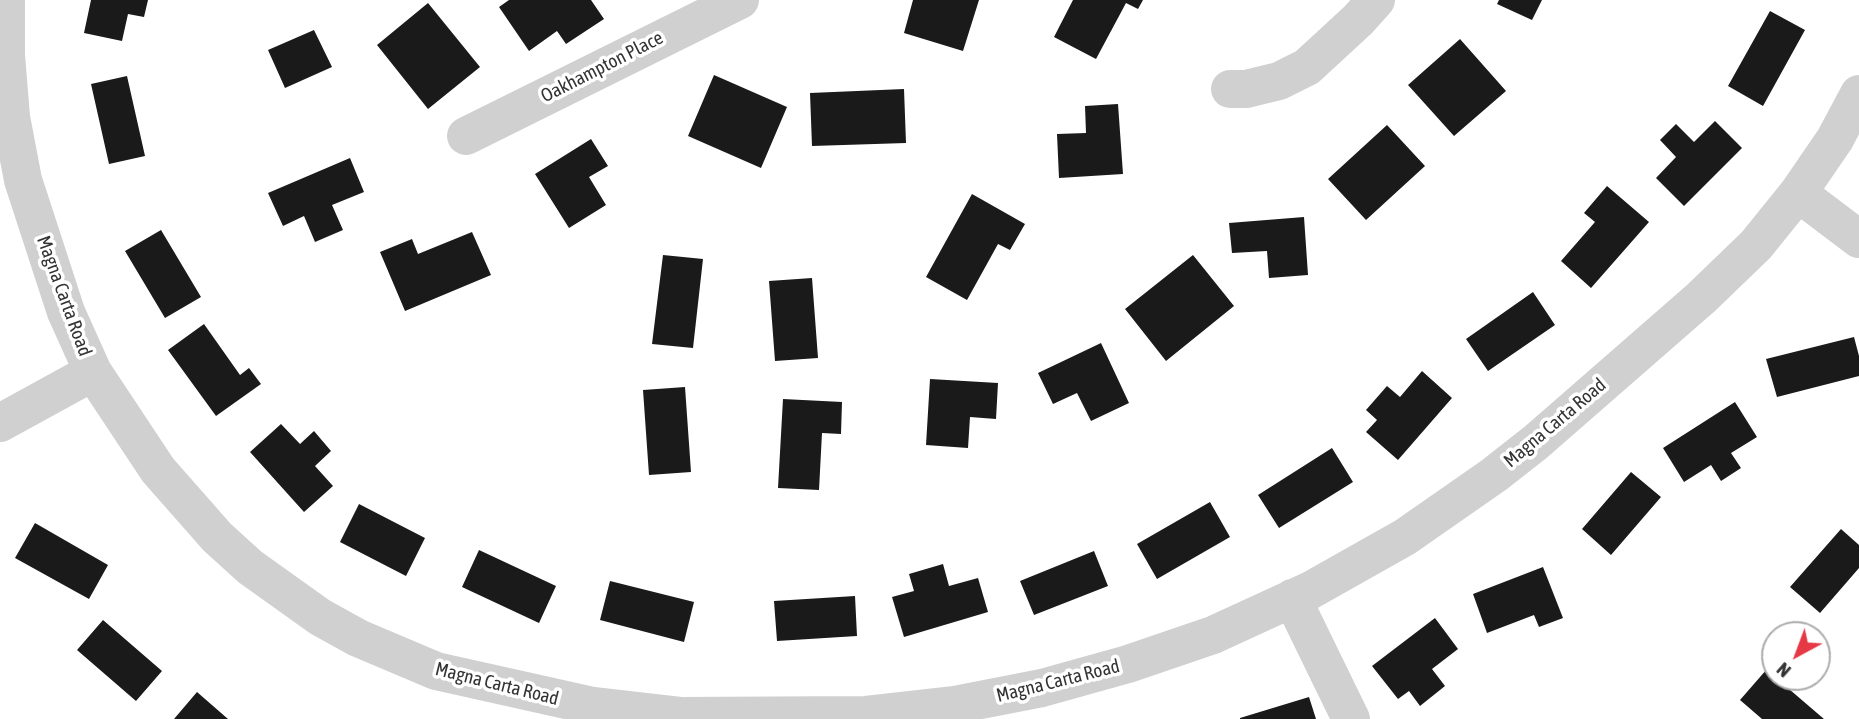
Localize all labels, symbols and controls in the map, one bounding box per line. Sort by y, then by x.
street label: Oakhampton Place [537,26,667,108]
street label: Magna Carta Road [32,233,96,359]
street label: Magna Carta Road [1499,374,1611,472]
north arrow [1761,621,1831,691]
street label: Magna Carta Road [994,655,1122,707]
street label: Magna Carta Road [433,658,561,710]
text: N [1772,658,1795,682]

